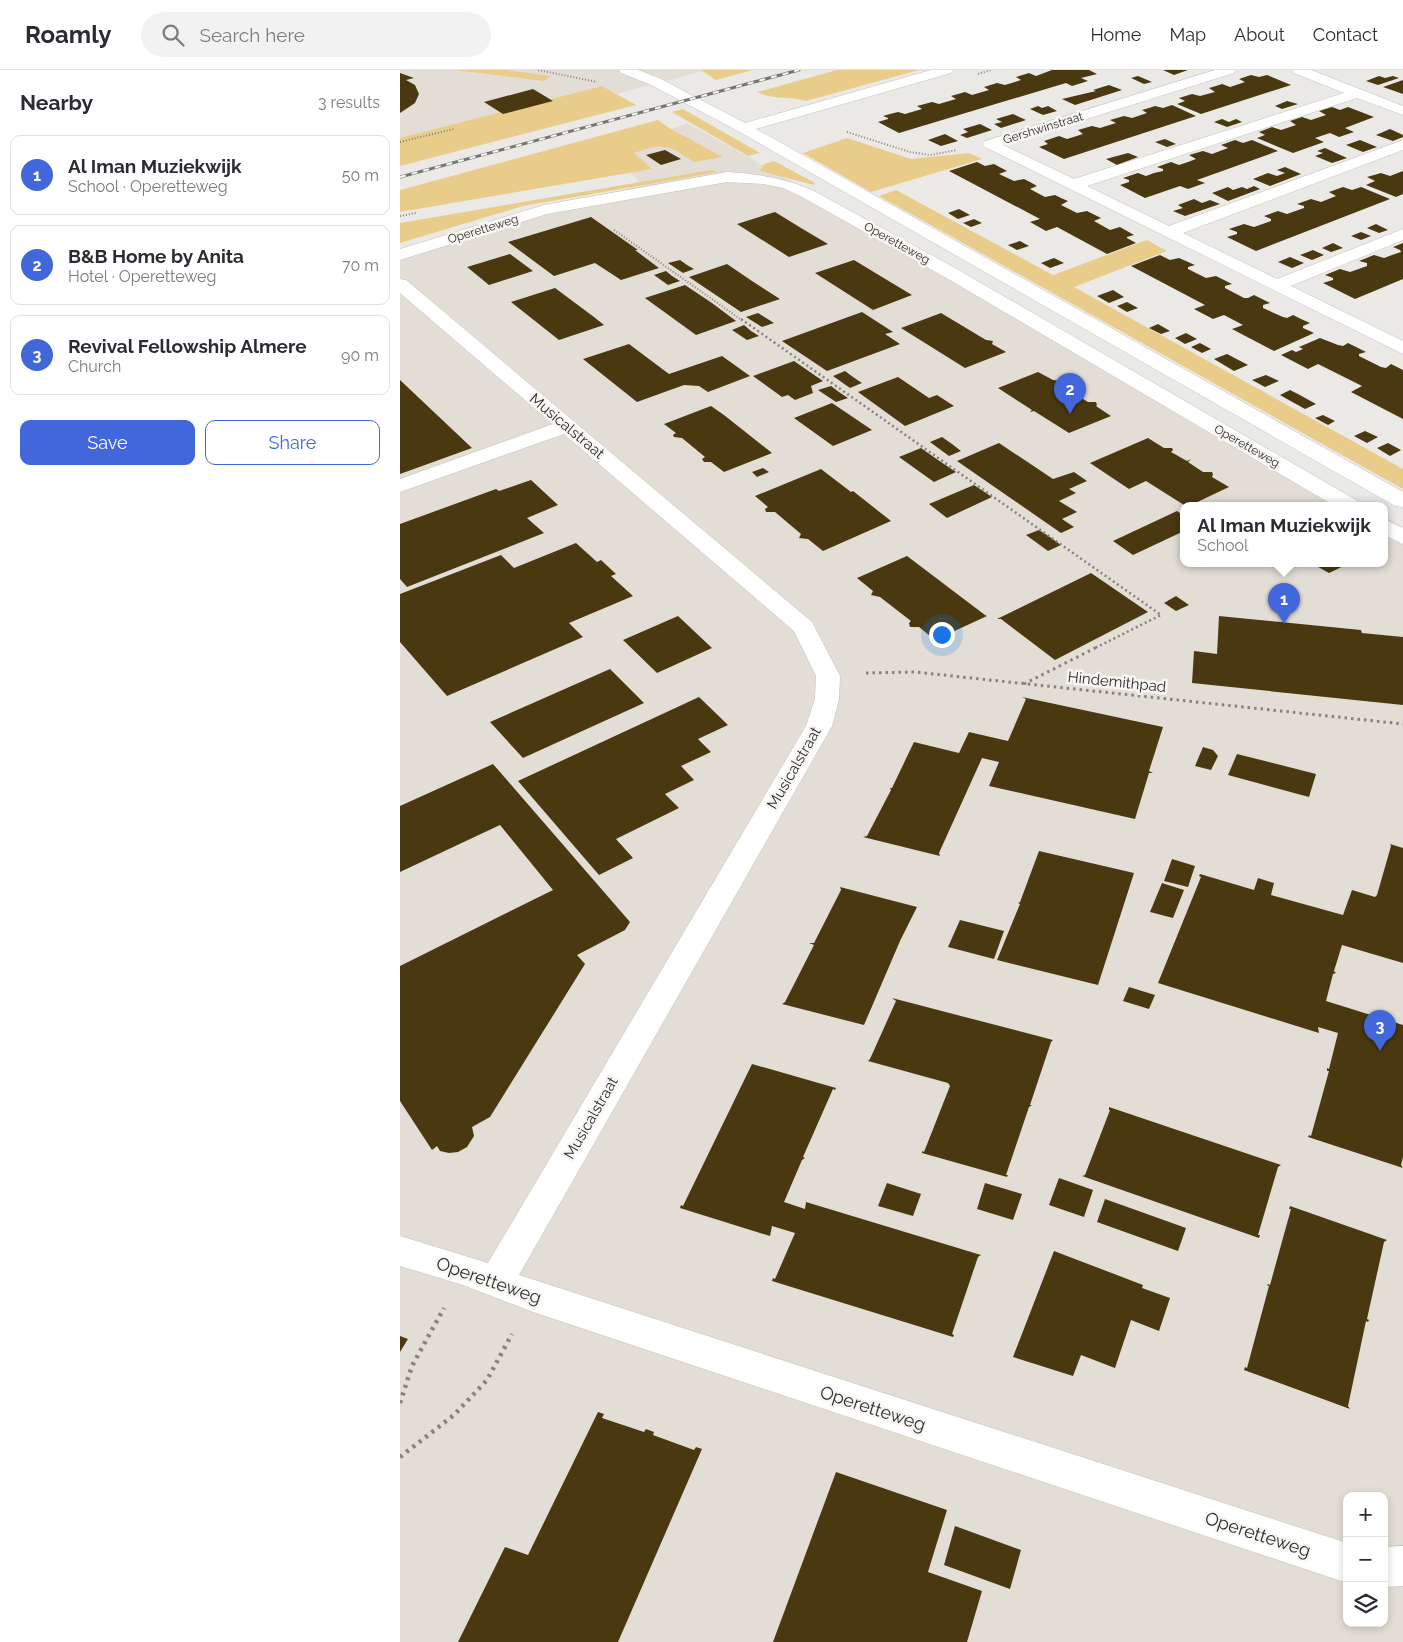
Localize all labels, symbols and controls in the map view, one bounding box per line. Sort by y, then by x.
search box [141,12,491,57]
text: Roamly [25,20,111,49]
icon: search [159,21,187,49]
text: Search here [199,24,305,46]
text: Home [1090,24,1141,45]
text: Map [1169,24,1206,45]
text: About [1234,24,1285,45]
text: Contact [1313,24,1378,45]
text: Nearby [20,90,93,115]
text: 3 results [318,93,380,112]
street label: Gershwinstraat [1001,109,1085,147]
text: Al Iman Muziekwijk [68,155,242,177]
text: 1 [33,166,41,185]
text: 50 m [342,166,379,185]
text: School · Operetteweg [68,177,228,196]
street label: Operetteweg [446,212,520,246]
street label: Operetteweg [862,219,932,267]
text: B&B Home by Anita [68,245,244,267]
text: 2 [32,256,42,275]
text: 70 m [342,256,379,275]
text: Hotel · Operetteweg [68,267,216,286]
text: Revival Fellowship Almere [68,335,307,357]
text: 3 [33,346,41,365]
text: 90 m [341,346,379,365]
text: Church [68,357,121,376]
pin: 2 [1054,373,1086,414]
street label: Musicalstraat [526,390,608,462]
button: Save [20,420,195,465]
button: Share [205,420,380,465]
street label: Operetteweg [1212,422,1282,470]
popup [1180,502,1388,567]
text: Al Iman Muziekwijk [1197,514,1371,536]
text: School [1197,536,1248,555]
pin: 1 [1268,583,1300,624]
your location [929,622,955,648]
street label: Hindemithpad [1067,668,1167,696]
street label: Musicalstraat [763,724,825,812]
pin: 3 [1364,1010,1396,1051]
street label: Musicalstraat [560,1074,622,1162]
street label: Operetteweg [434,1252,544,1308]
street label: Operetteweg [818,1381,928,1435]
map controls [1343,1492,1388,1627]
button: + [1343,1492,1388,1537]
street label: Operetteweg [1203,1507,1313,1561]
button: − [1343,1537,1388,1582]
button: layers [1343,1582,1388,1627]

